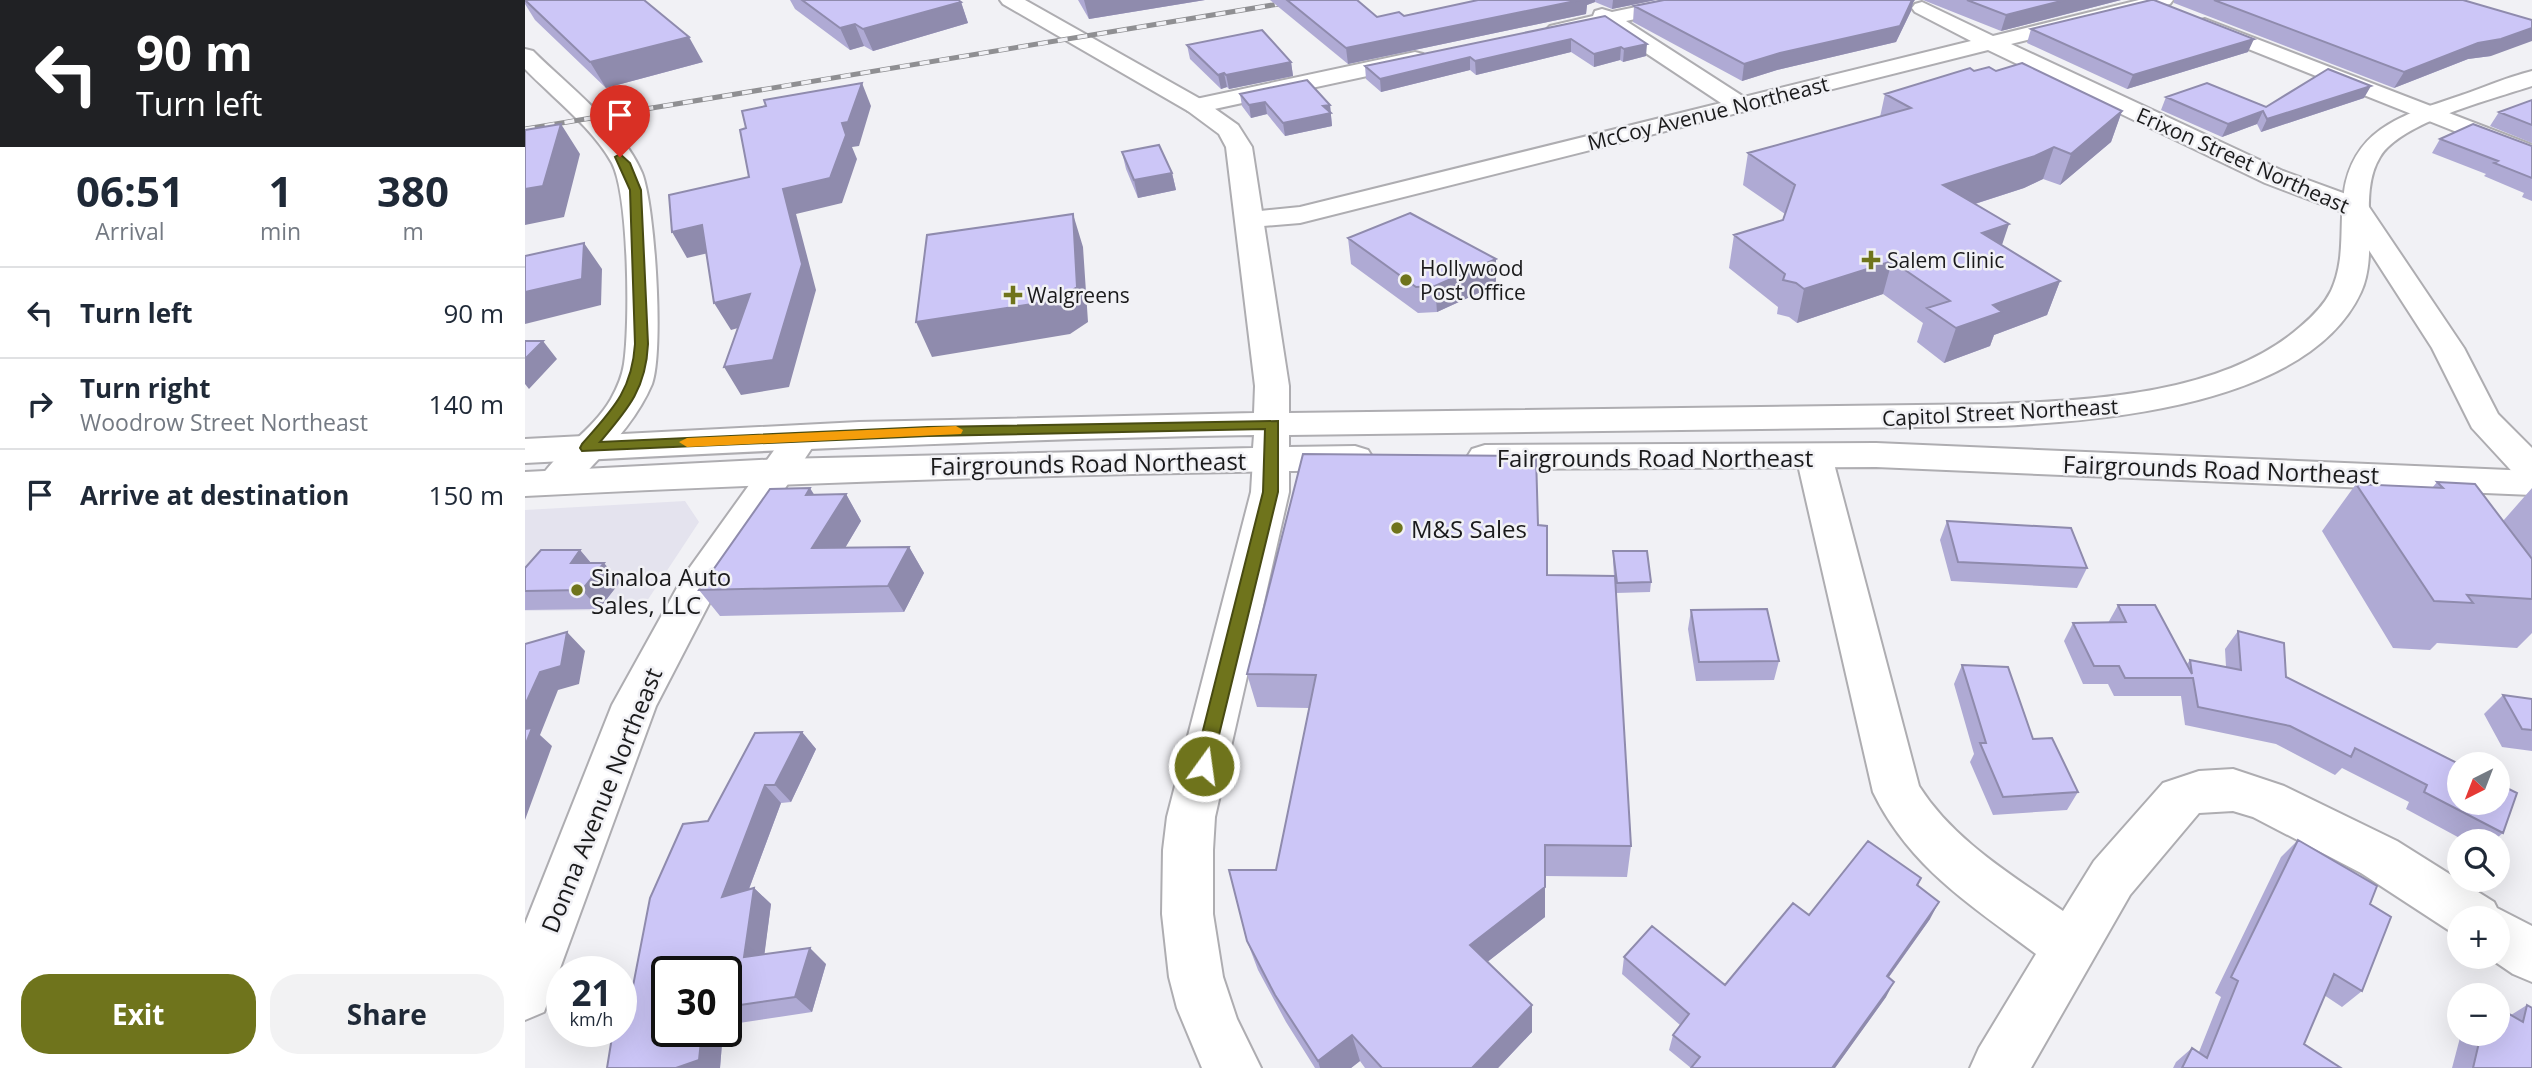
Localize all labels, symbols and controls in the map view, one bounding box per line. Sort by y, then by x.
text: 90 m [136,19,253,85]
icon: left [21,28,112,119]
street label: McCoy Avenue Northeast [1584,69,1832,157]
text: Turn left [136,82,262,125]
pin [590,85,650,157]
icon: arrive [601,96,639,134]
street label: Erixon Street Northeast [2132,100,2354,220]
text: 06:51 [76,162,184,219]
text: 1 [268,162,293,219]
text: 380 [377,162,449,219]
text: Arrival [95,215,165,247]
text: min [260,215,301,247]
text: m [402,215,424,247]
place label: Salem Clinic [1887,246,2004,274]
marker: Salem Clinic [1861,250,1881,270]
place label: Hollywood Post Office [1420,254,1526,306]
marker: Hollywood Post Office [1398,272,1414,288]
place label: Walgreens [1027,281,1130,309]
marker: Walgreens [1005,287,1021,303]
icon: left [21,294,59,332]
text: Turn left [80,295,192,331]
text: 90 m [443,295,504,331]
text: Turn right [80,370,211,406]
icon: right [21,385,59,423]
text: 140 m [429,386,504,422]
street label: Capitol Street Northeast [1881,392,2119,432]
text: Woodrow Street Northeast [80,406,368,438]
street label: Fairgrounds Road Northeast [1497,441,1813,474]
street label: Fairgrounds Road Northeast [929,444,1247,482]
street label: Fairgrounds Road Northeast [2062,447,2380,491]
icon: arrive [21,476,59,514]
text: Arrive at destination [80,477,349,513]
text: 150 m [429,477,504,513]
place label: M&S Sales [1411,512,1527,545]
marker: M&S Sales [1389,520,1405,536]
place label: Sinaloa Auto Sales, LLC [591,560,731,621]
marker: Sinaloa Auto Sales, LLC [569,582,585,598]
street label: Donna Avenue Northeast [533,663,669,937]
position arrow [1167,729,1241,803]
north arrow [2447,752,2509,816]
map controls [2447,752,2510,1046]
button: search [2447,829,2510,892]
button: + [2447,906,2510,969]
speed limit sign: 30 [651,956,742,1047]
text: 21 [571,969,612,1016]
button: Exit [21,974,256,1054]
button: Share [270,974,504,1054]
button: − [2447,983,2510,1046]
text: km/h [570,1007,613,1031]

